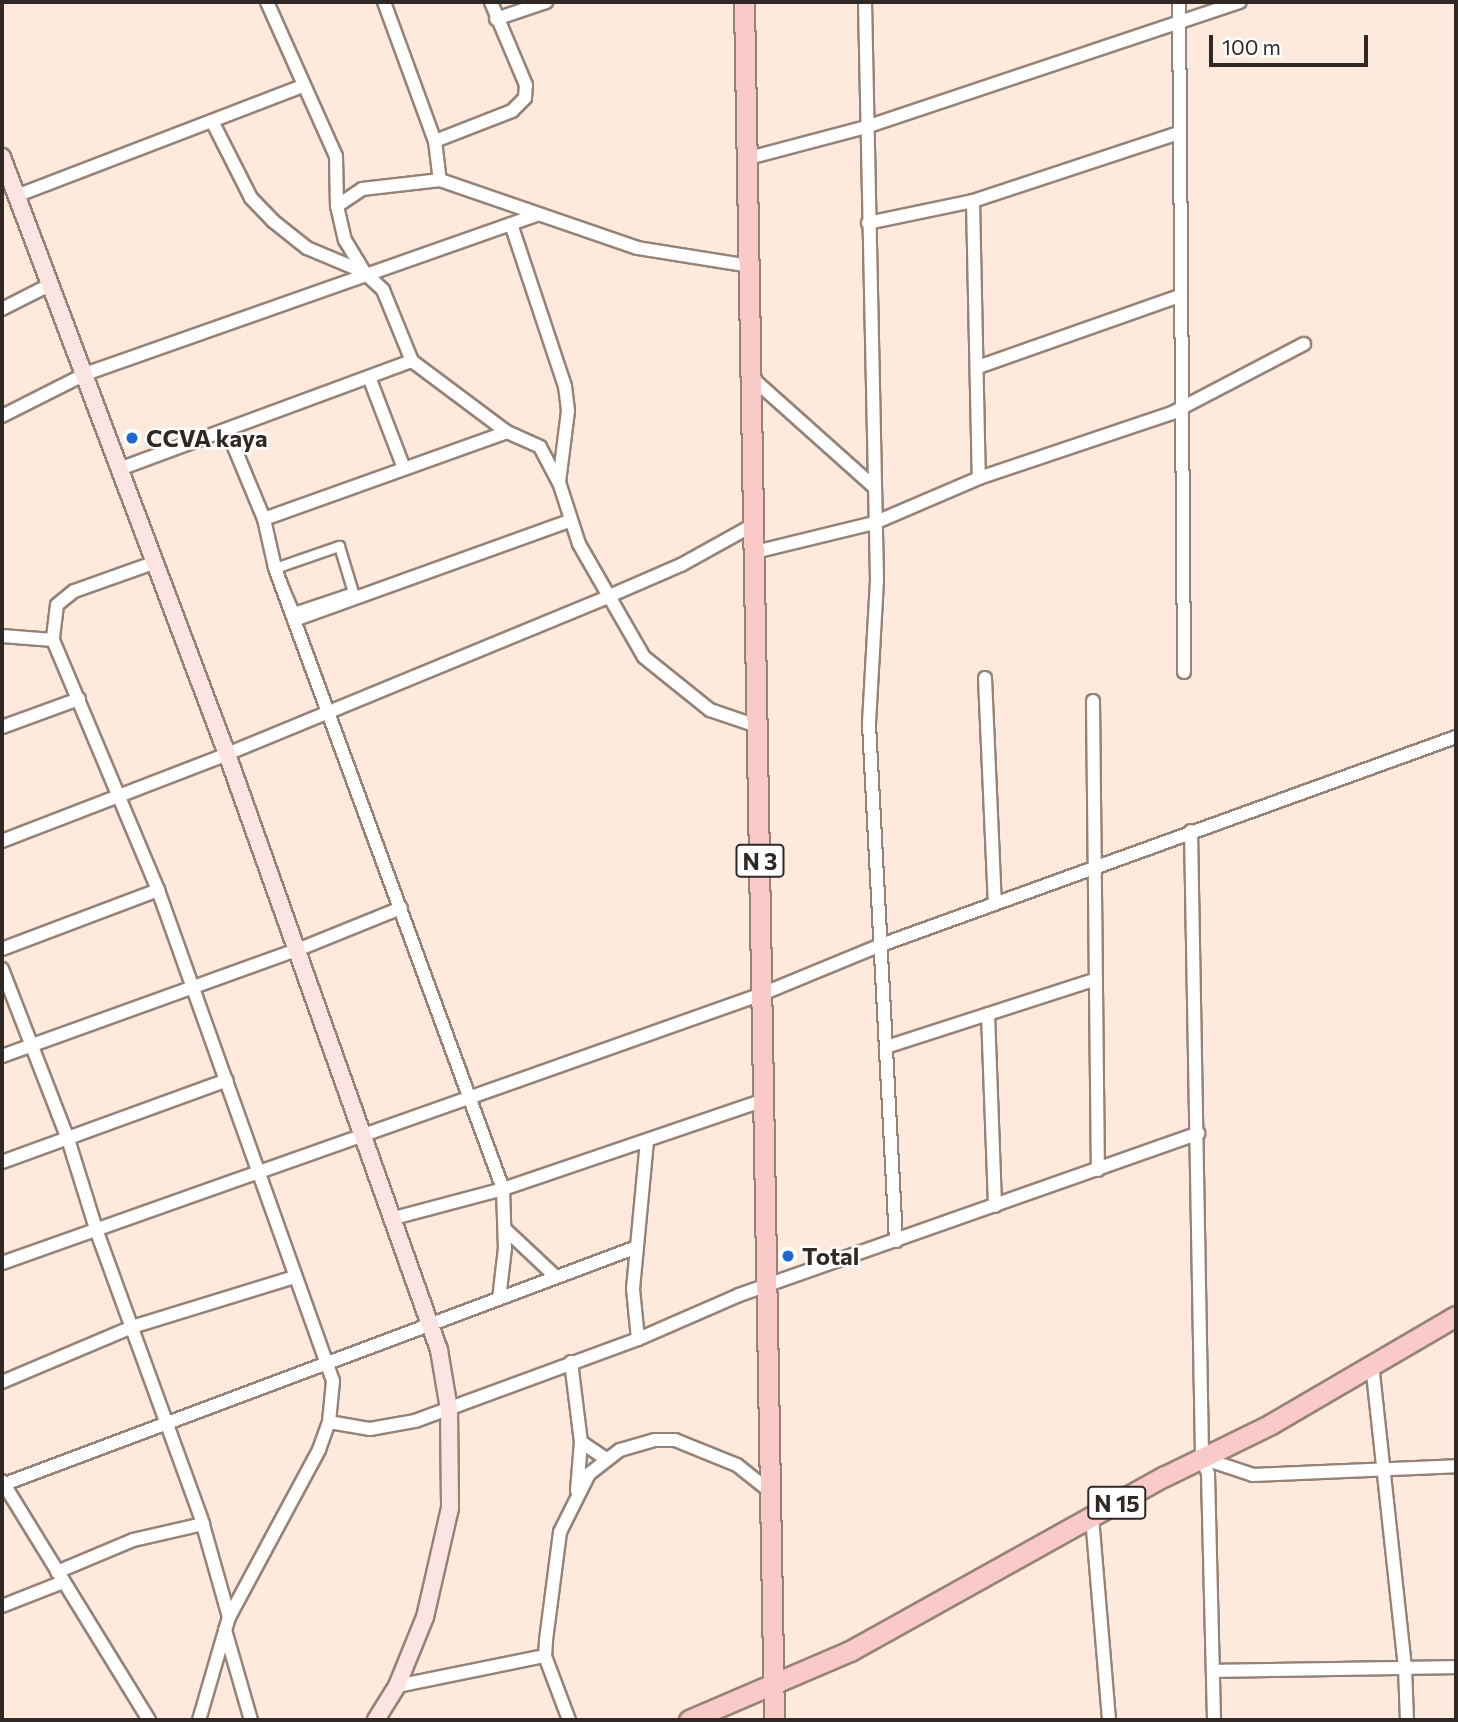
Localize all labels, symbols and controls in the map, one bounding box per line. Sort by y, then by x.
scale bar [1213,21,1372,65]
text: 100 m [1222,34,1281,59]
place label: CCVA kaya [146,424,268,452]
marker: CCVA kaya [124,430,140,446]
road number: N 3 [734,842,786,880]
place label: Total [802,1242,859,1270]
marker: Total [780,1248,796,1264]
road number: N 15 [1087,1484,1147,1522]

